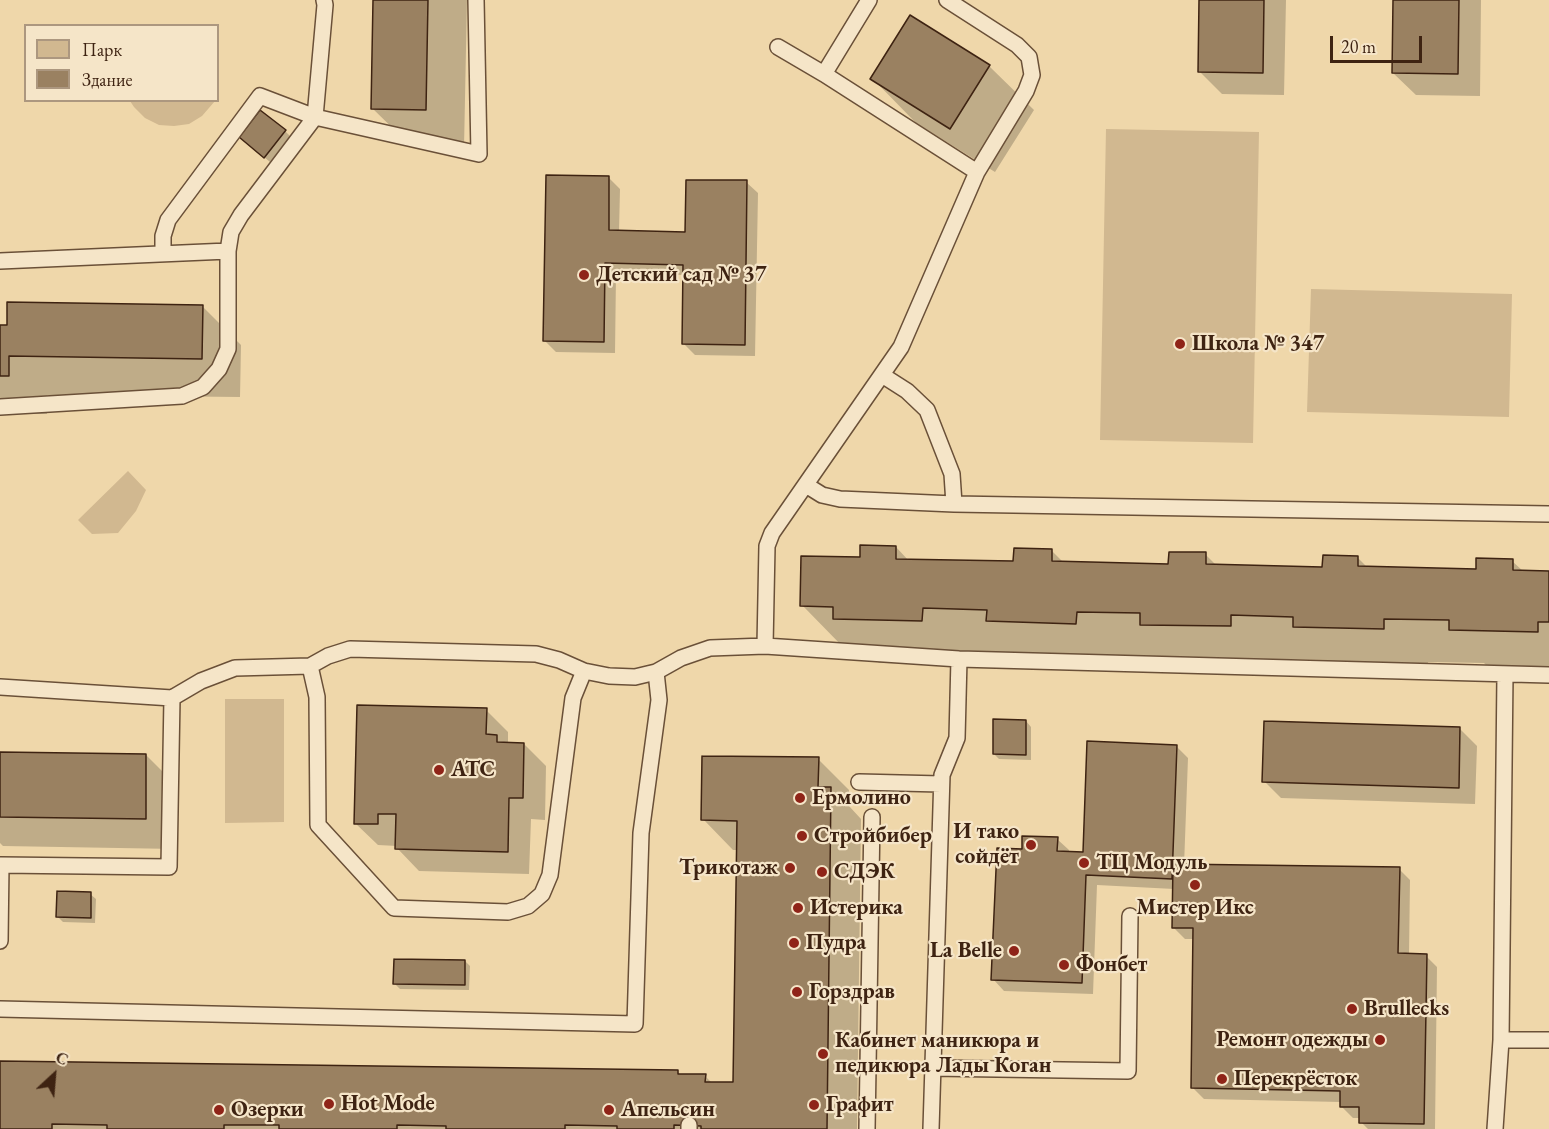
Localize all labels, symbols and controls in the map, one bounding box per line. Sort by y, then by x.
legend [24,24,219,102]
scale bar [1333,24,1424,62]
text: 20 m [1341,35,1376,58]
text: Парк [82,38,122,61]
text: Здание [82,68,132,91]
place label: Детский сад № 37 [596,262,767,288]
marker: Детский сад № 37 [577,268,591,282]
place label: Школа № 347 [1192,331,1324,357]
marker: Школа № 347 [1173,337,1187,351]
place label: АТС [451,757,495,783]
marker: АТС [432,763,446,777]
place label: Ермолино [812,785,911,811]
marker: Ермолино [793,791,807,805]
place label: И тако сойдёт [953,819,1019,870]
place label: Стройбибер [814,823,932,849]
marker: Стройбибер [795,829,809,843]
marker: И тако сойдёт [1024,838,1038,852]
place label: ТЦ Модуль [1096,850,1208,876]
place label: Трикотаж [679,855,778,881]
marker: ТЦ Модуль [1077,856,1091,870]
place label: СДЭК [834,859,895,885]
marker: Трикотаж [783,861,797,875]
marker: СДЭК [815,865,829,879]
marker: Мистер Икс [1188,878,1202,892]
place label: Истерика [810,895,903,921]
place label: Мистер Икс [1136,895,1254,921]
marker: Истерика [791,901,805,915]
place label: Пудра [806,930,866,956]
marker: Пудра [787,936,801,950]
place label: La Belle [930,938,1002,964]
marker: La Belle [1007,944,1021,958]
place label: Фонбет [1076,952,1147,978]
marker: Фонбет [1057,958,1071,972]
place label: Горздрав [809,979,895,1005]
marker: Горздрав [790,985,804,999]
place label: Brullecks [1364,996,1449,1022]
marker: Brullecks [1345,1002,1359,1016]
place label: Ремонт одежды [1216,1027,1368,1053]
place label: Кабинет маникюра и педикюра Лады Коган [835,1028,1051,1080]
marker: Ремонт одежды [1373,1033,1387,1047]
north arrow [24,1045,84,1105]
text: С [52,1046,72,1070]
marker: Кабинет маникюра и педикюра Лады Коган [816,1047,830,1061]
place label: Перекрёсток [1234,1066,1357,1092]
marker: Перекрёсток [1215,1072,1229,1086]
place label: Hot Mode [341,1091,435,1117]
place label: Графит [826,1092,894,1118]
place label: Озерки [231,1097,304,1123]
marker: Hot Mode [322,1097,336,1111]
place label: Апельсин [621,1097,715,1123]
marker: Графит [807,1098,821,1112]
marker: Озерки [212,1103,226,1117]
marker: Апельсин [602,1103,616,1117]

